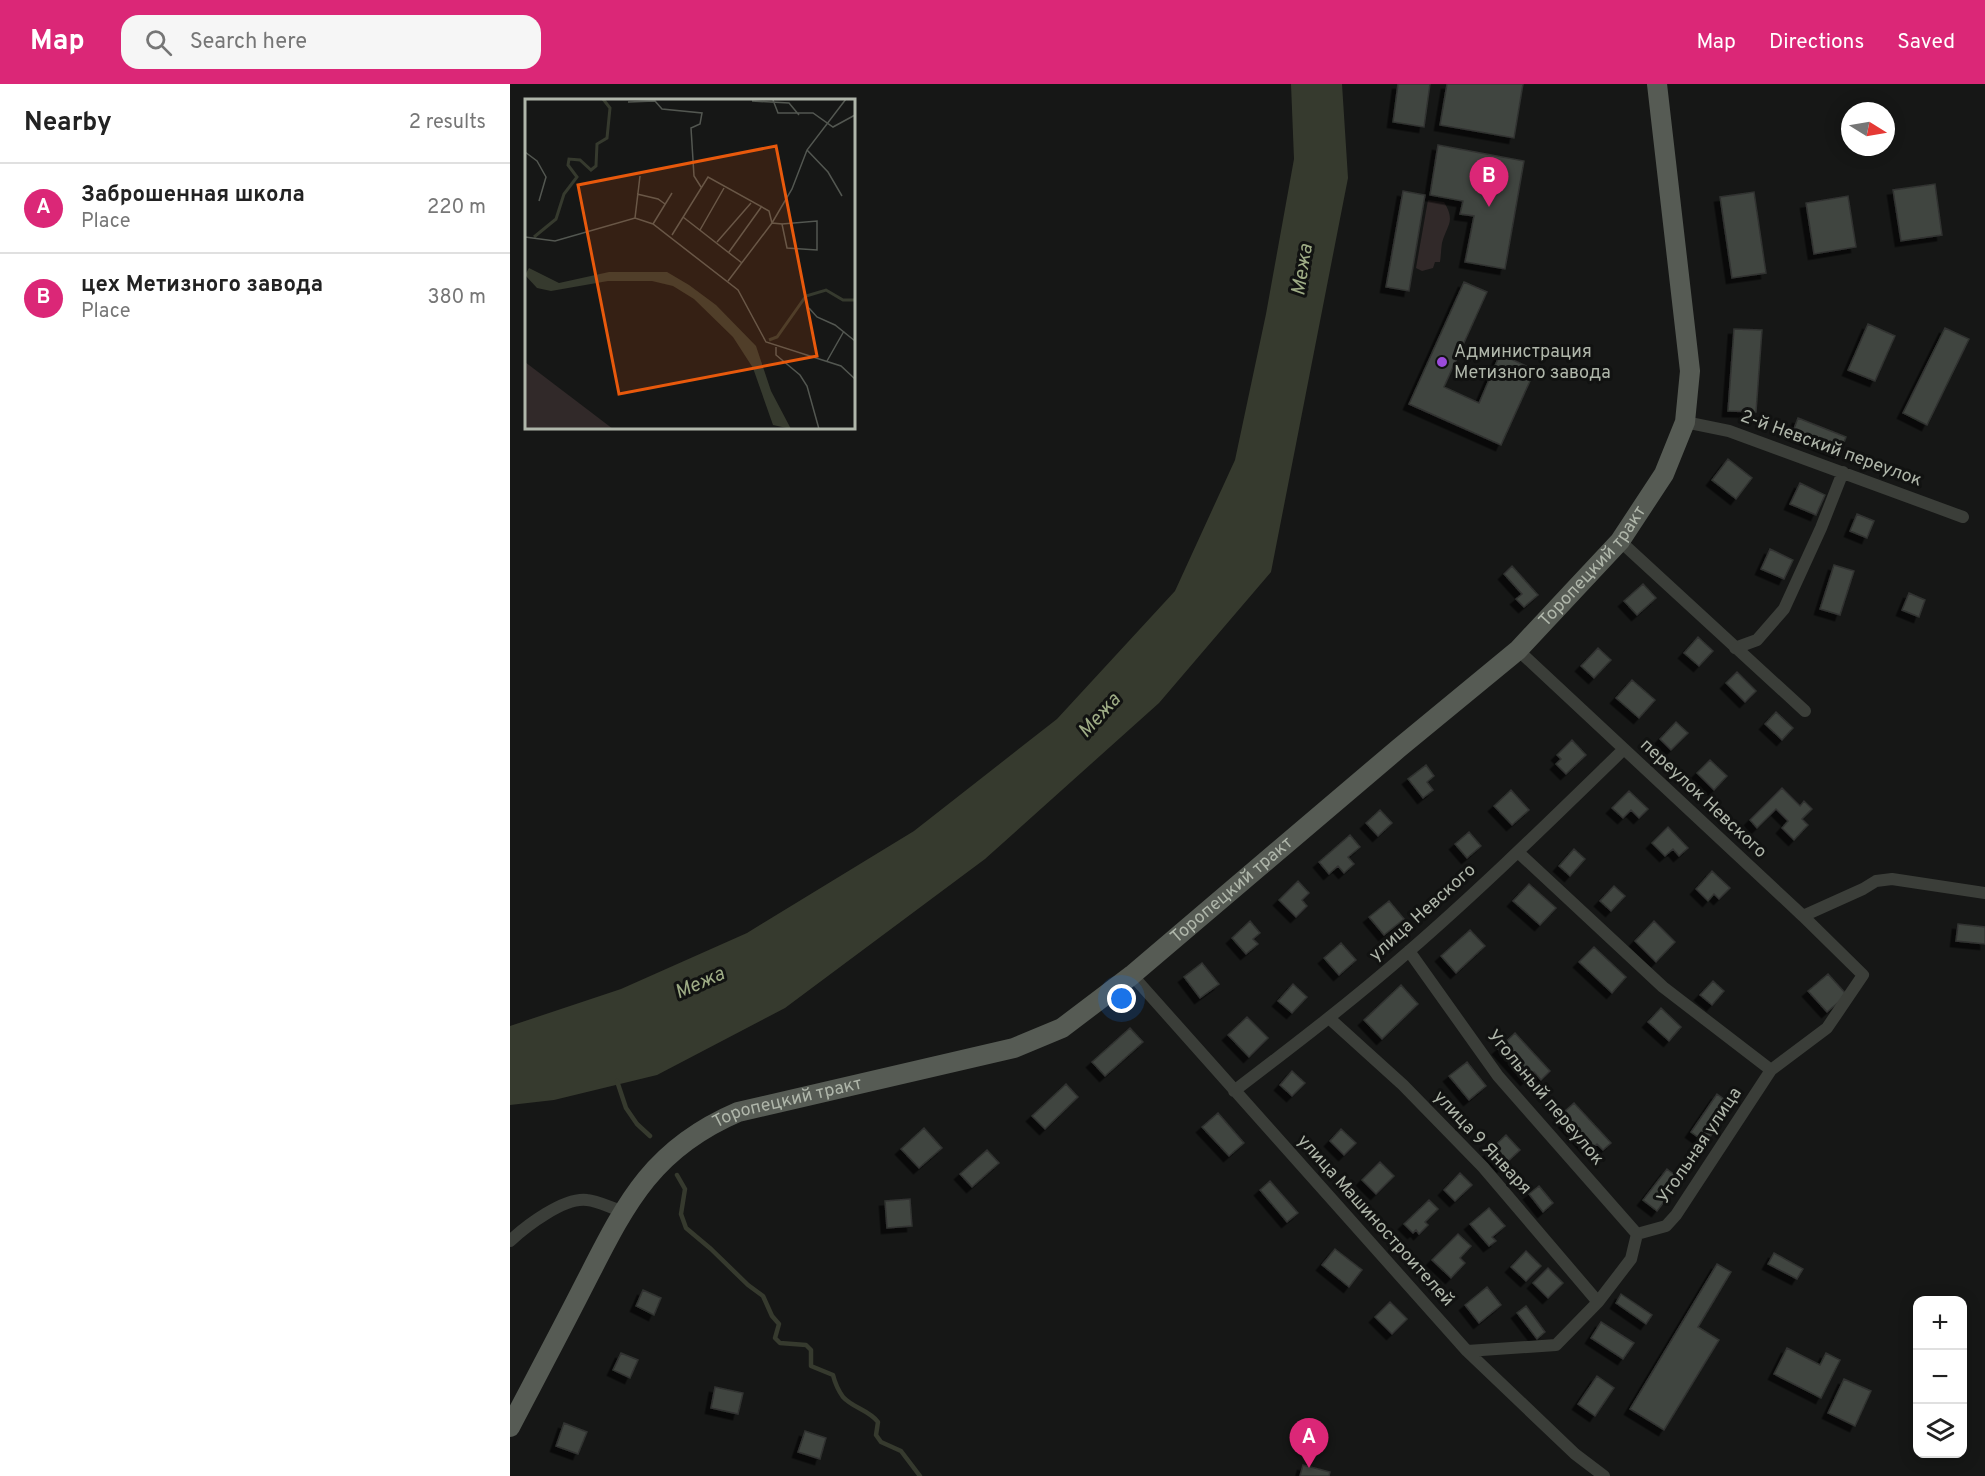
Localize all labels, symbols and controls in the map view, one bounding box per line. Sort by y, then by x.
search box [121,15,541,69]
text: Map [30,24,85,60]
icon: search [142,26,175,59]
text: Search here [190,29,307,56]
text: Map [1696,29,1736,56]
text: Directions [1769,29,1864,56]
text: Saved [1897,29,1955,56]
inset map [525,99,855,429]
north arrow [1841,102,1895,156]
text: Nearby [24,107,112,140]
text: 2 results [409,110,486,136]
pin: B [1470,158,1508,207]
text: Заброшенная школа [81,182,305,209]
text: A [36,195,51,221]
text: 220 m [427,195,486,221]
text: Place [81,209,131,235]
water label: Межа [1286,242,1320,298]
text: цех Метизного завода [81,272,323,299]
text: B [37,285,50,311]
text: 380 m [427,285,486,311]
text: Place [81,299,131,325]
place label: Администрация Метизного завода [1454,341,1611,385]
marker: Администрация Метизного завода [1435,355,1449,369]
street label: 2-й Невский переулок [1737,405,1925,493]
street label: Торопецкий тракт [1534,501,1651,632]
water label: Межа [1073,688,1127,744]
street label: переулок Невского [1635,734,1771,864]
street label: Торопецкий тракт [1166,832,1298,949]
street label: улица Невского [1365,859,1481,967]
water label: Межа [671,961,730,1006]
your location [1107,984,1136,1013]
street label: Угольный переулок [1481,1025,1609,1171]
street label: Торопецкий тракт [709,1072,864,1134]
street label: Угольная улица [1652,1083,1748,1209]
street label: улица 9 Января [1428,1086,1536,1200]
street label: улица Машиностроителей [1292,1130,1458,1312]
map controls [1913,1296,1967,1458]
button: + [1913,1296,1967,1350]
button: − [1913,1350,1967,1404]
button: layers [1913,1404,1967,1458]
pin: A [1290,1418,1328,1468]

